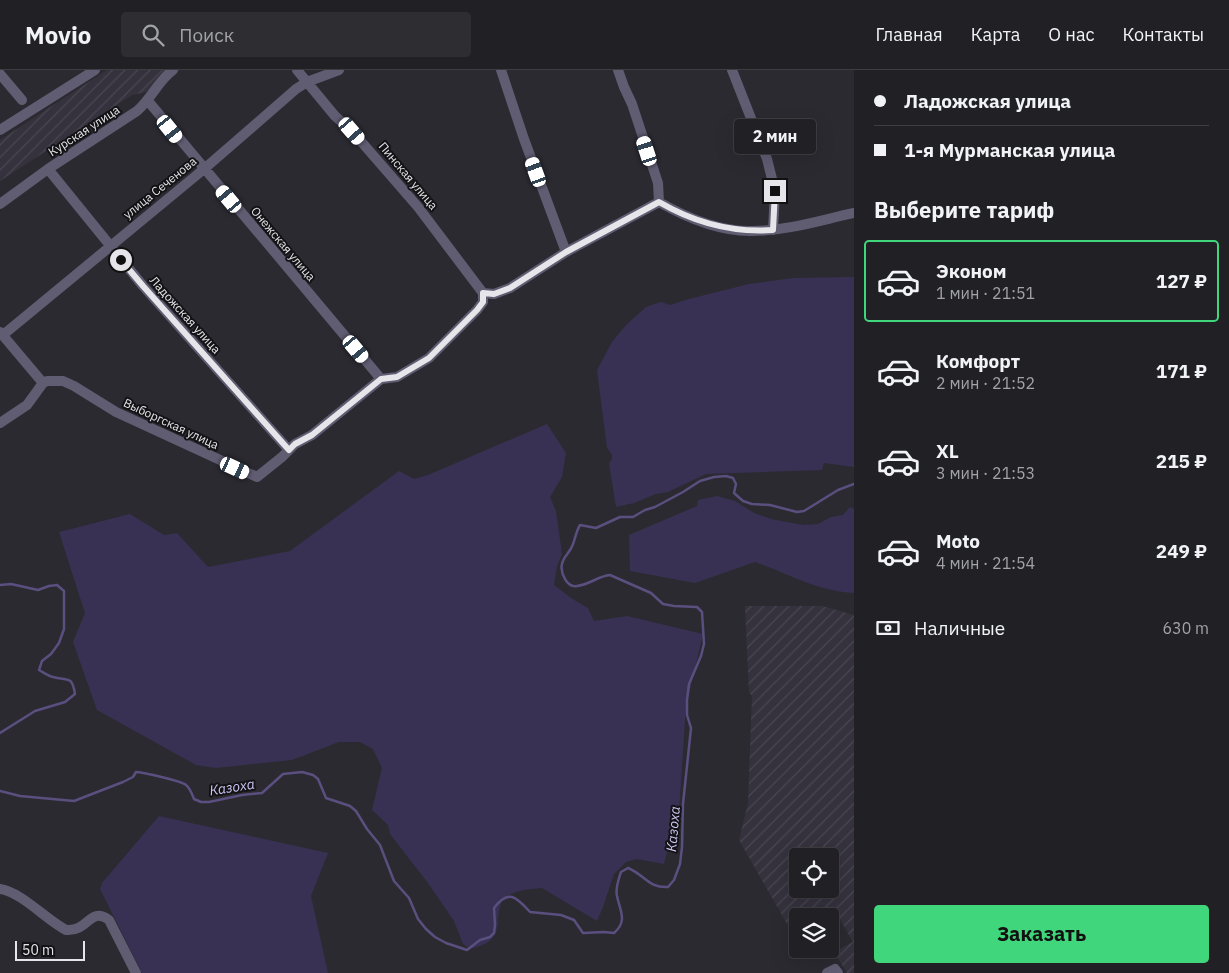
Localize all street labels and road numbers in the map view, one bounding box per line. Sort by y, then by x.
street label: Курская улица [45,102,123,159]
street label: Пинская улица [376,139,441,213]
street label: улица Сеченова [120,153,200,222]
street label: Онежская улица [248,203,319,284]
street label: Ладожская улица [147,273,224,357]
street label: Выборгская улица [121,395,222,452]

